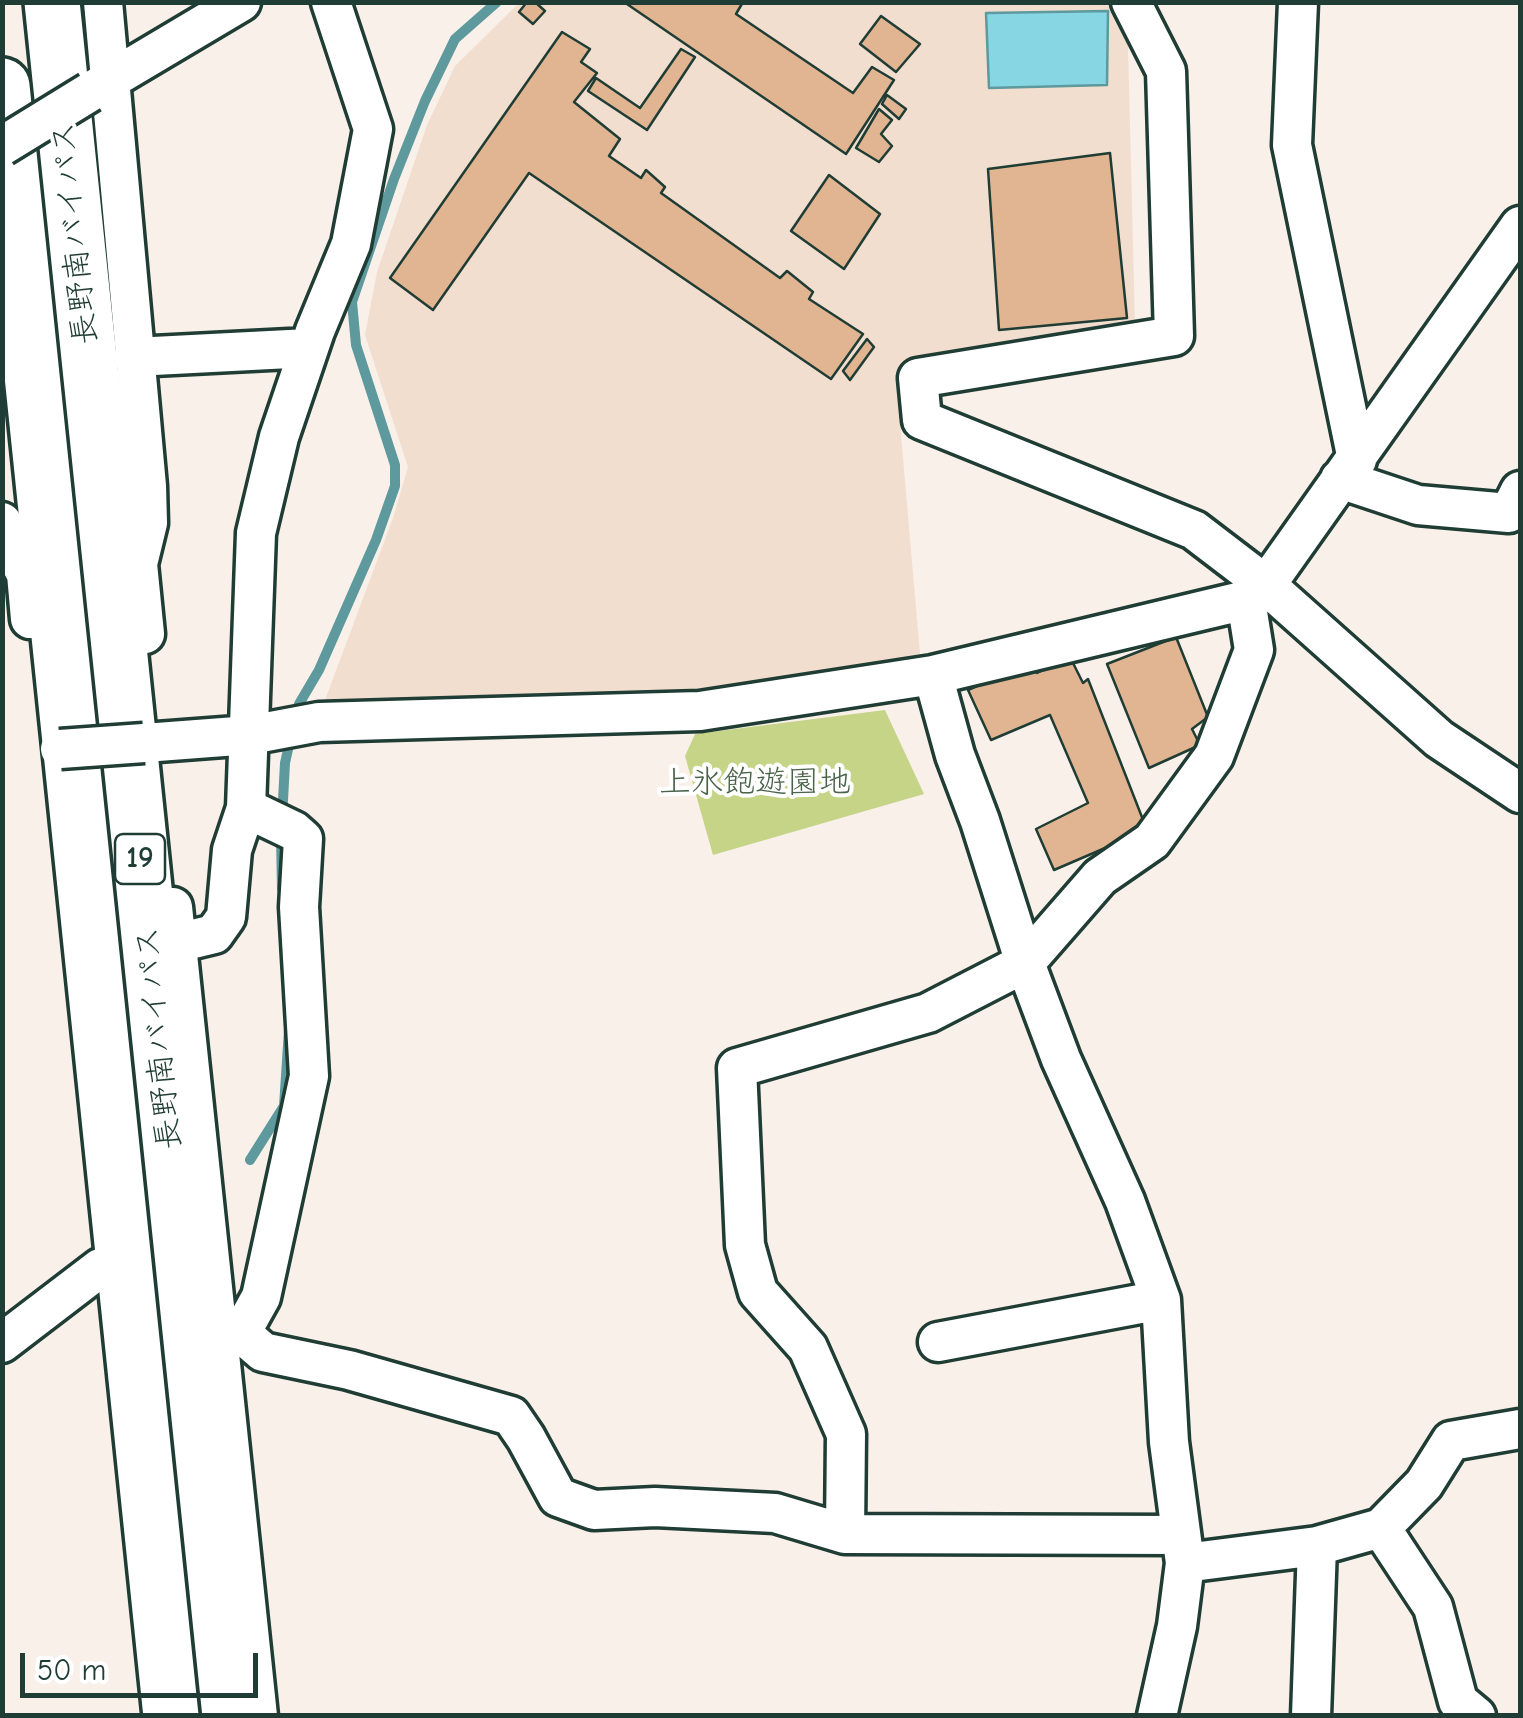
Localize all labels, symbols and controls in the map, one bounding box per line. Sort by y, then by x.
street label: 長野南バイパス [44,120,106,346]
park label: 上氷飽遊園地 [659,764,851,802]
road number: 19 [115,834,165,884]
street label: 長野南バイパス [128,925,190,1151]
scale bar [25,1633,262,1695]
text: 50 m [37,1653,106,1688]

